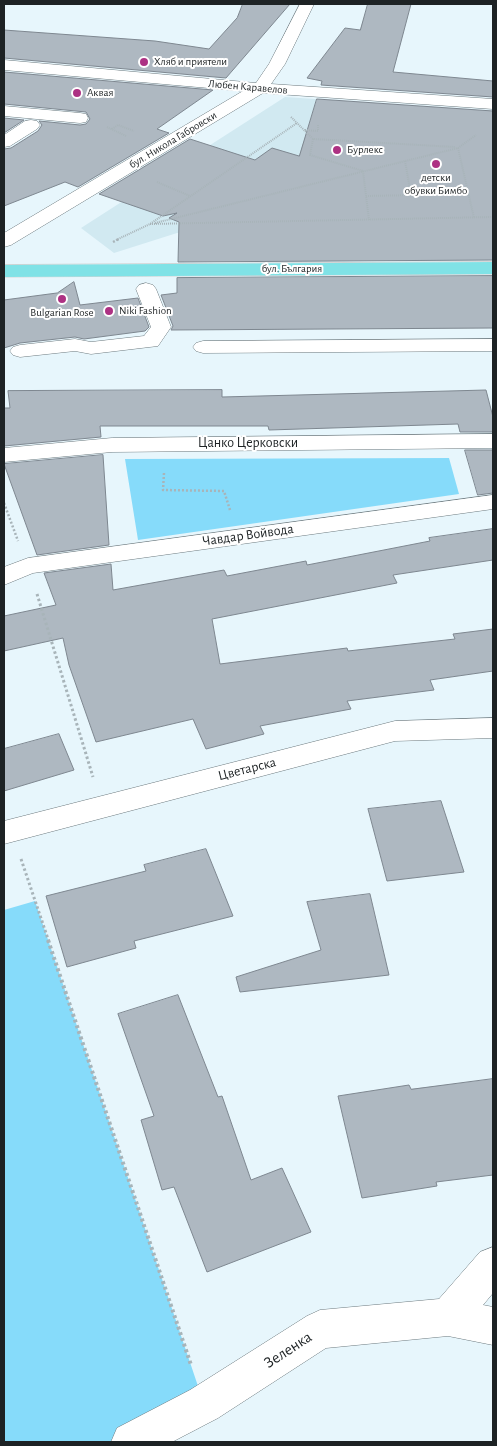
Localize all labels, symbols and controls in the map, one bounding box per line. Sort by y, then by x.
place label: Хляб и приятели [154,55,227,69]
marker: Хляб и приятели [138,56,150,68]
street label: Любен Каравелов [208,77,288,97]
place label: Аквая [87,86,114,100]
marker: Аквая [71,87,83,99]
street label: бул. Никола Габровски [127,109,219,171]
place label: Бурлекс [347,143,383,157]
marker: Бурлекс [331,144,343,156]
marker: детски обувки Бимбо [430,158,442,170]
place label: детски обувки Бимбо [405,171,467,197]
street label: бул. България [262,262,322,276]
marker: Bulgarian Rose [56,293,68,305]
place label: Niki Fashion [119,304,172,318]
marker: Niki Fashion [103,305,115,317]
place label: Bulgarian Rose [30,306,94,320]
street label: Цанко Церковски [198,435,298,451]
street label: Чавдар Войвода [201,520,295,550]
street label: Цветарска [216,754,278,784]
street label: Зеленка [261,1327,315,1373]

